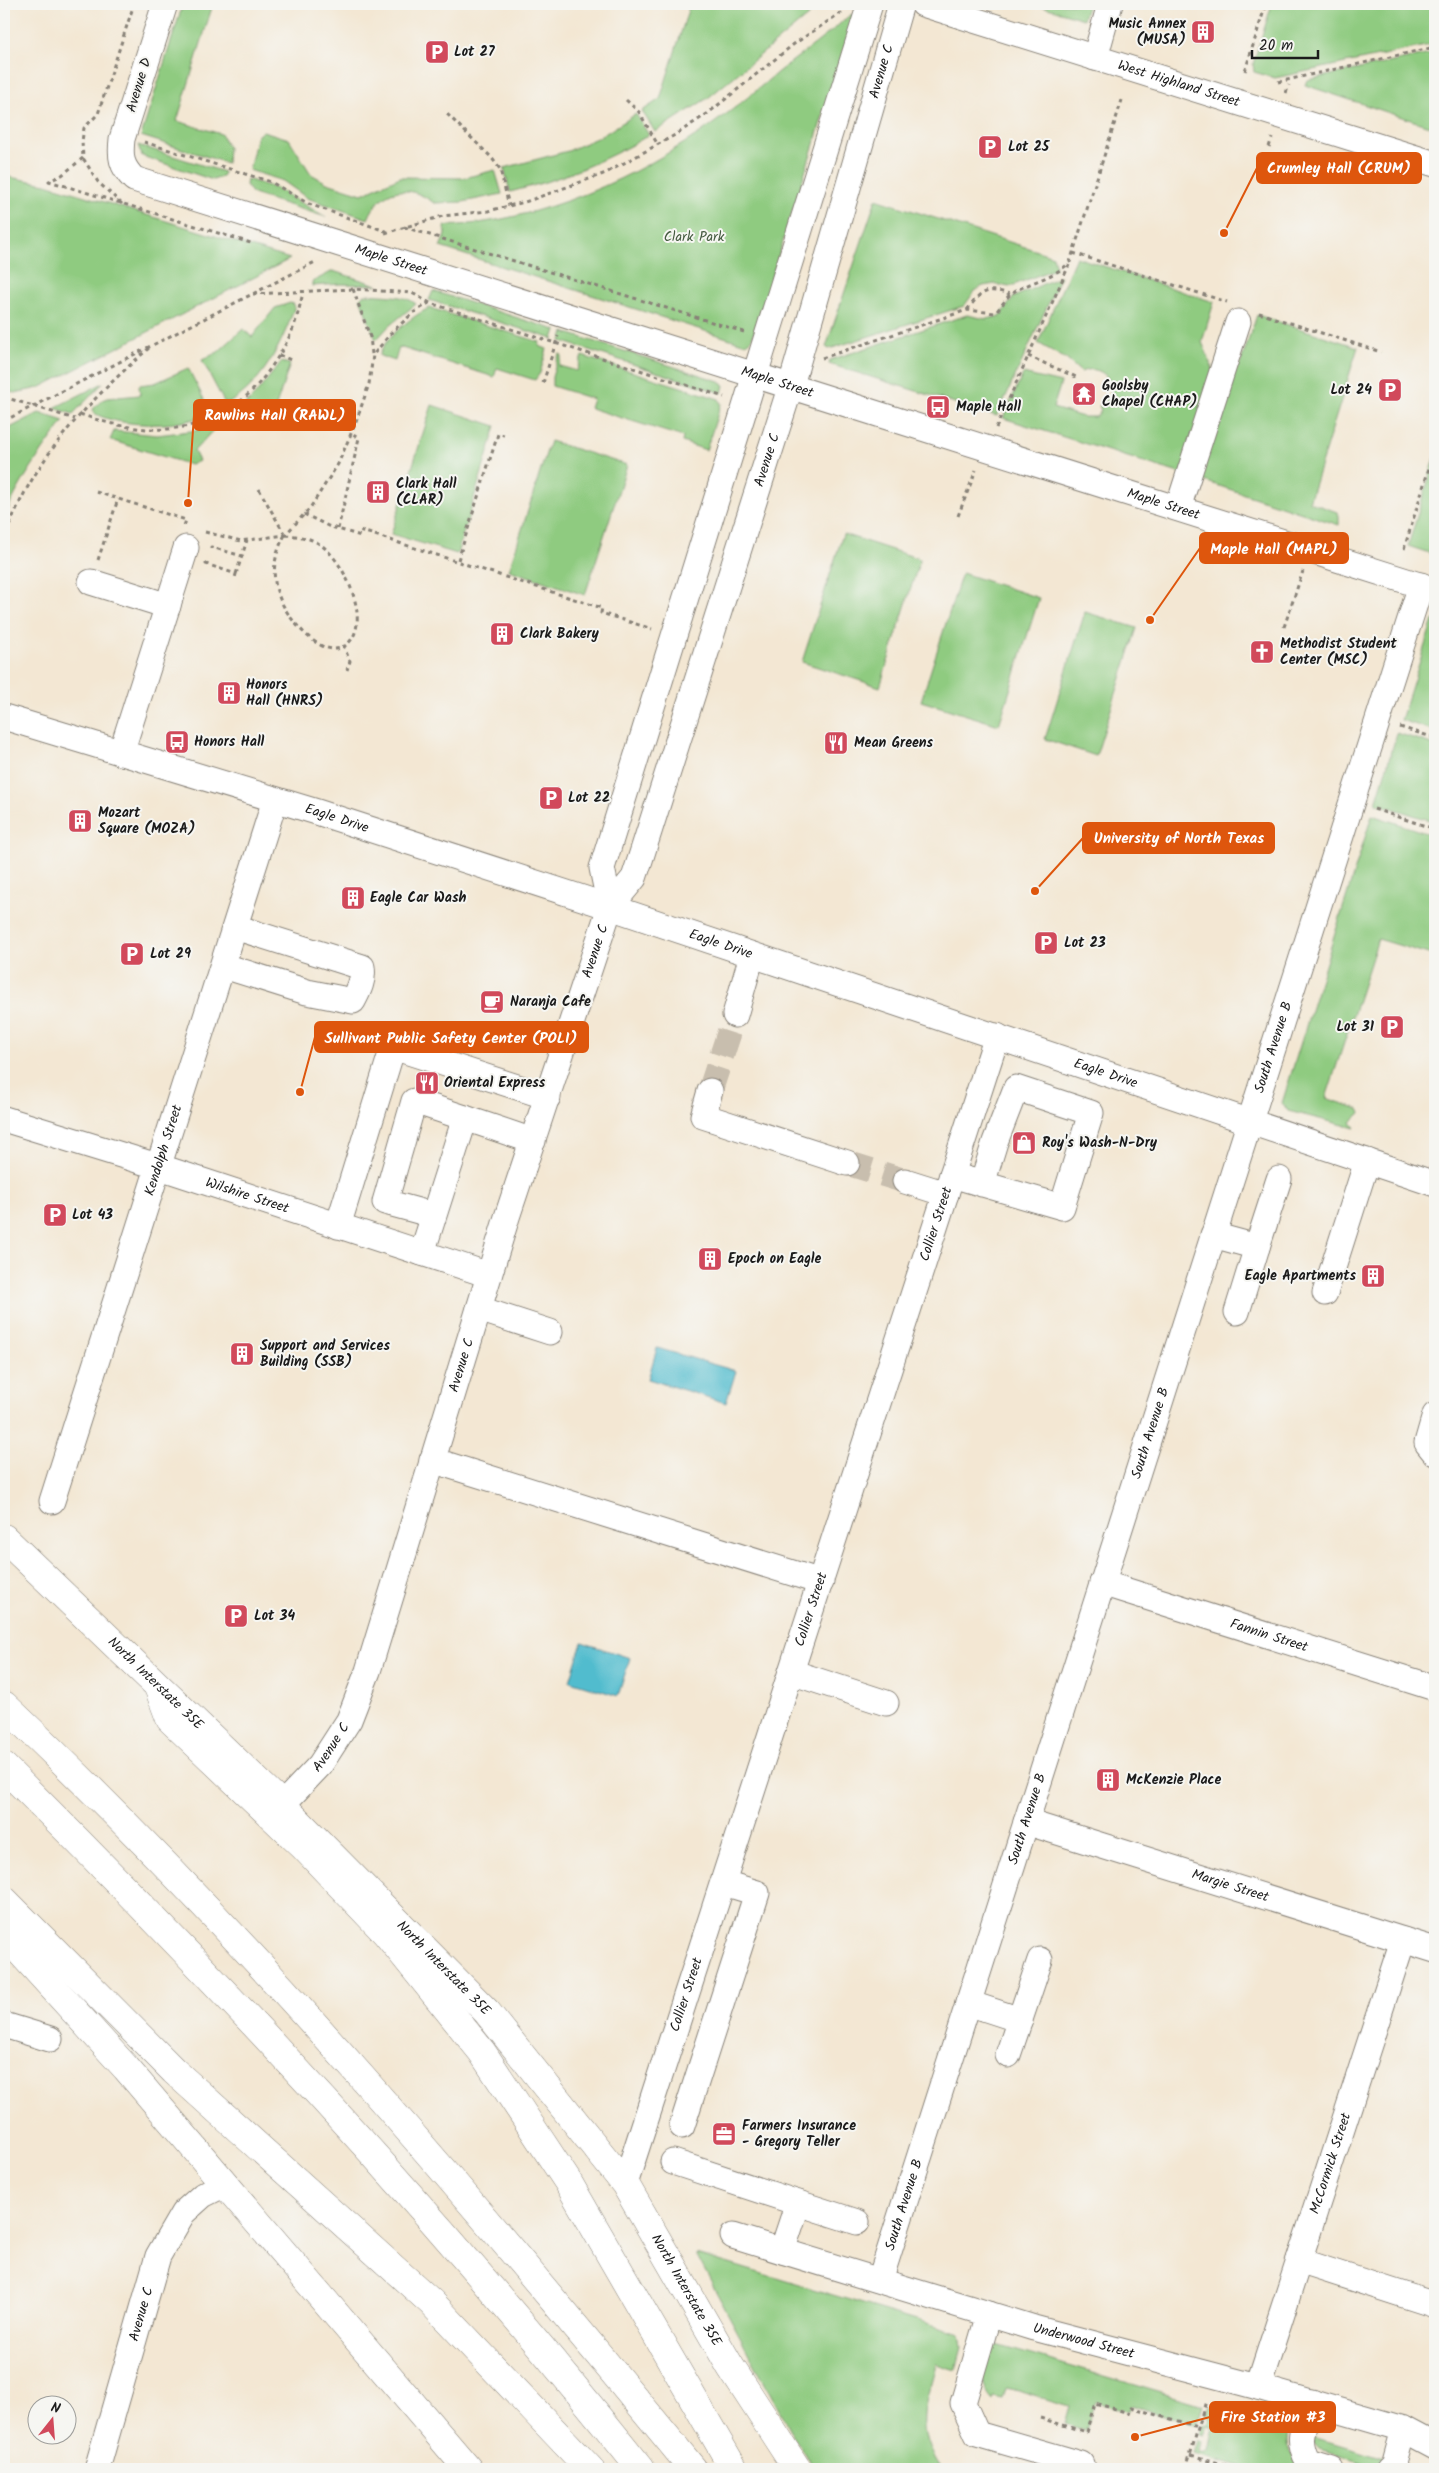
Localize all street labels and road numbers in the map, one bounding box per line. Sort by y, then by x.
street label: Avenue C [863,42,900,101]
street label: Avenue D [120,55,158,115]
street label: West Highland Street [1115,55,1243,114]
street label: Maple Street [352,238,431,282]
street label: Maple Street [738,360,817,404]
street label: Avenue C [748,430,786,490]
street label: Maple Street [1124,482,1203,526]
street label: Eagle Drive [302,798,372,839]
street label: Avenue C [576,922,614,981]
street label: Eagle Drive [686,923,756,965]
street label: South Avenue B [1249,999,1298,1096]
street label: Eagle Drive [1071,1052,1141,1095]
street label: Kendolph Street [139,1102,188,1199]
street label: Wilshire Street [203,1172,292,1220]
street label: Collier Street [914,1184,959,1264]
street label: Avenue C [443,1336,480,1395]
street label: South Avenue B [1125,1384,1175,1482]
street label: Collier Street [789,1569,834,1649]
street label: Fannin Street [1227,1613,1311,1658]
street label: North Interstate 35E [102,1632,209,1736]
street label: Avenue C [307,1718,356,1778]
street label: South Avenue B [1002,1770,1052,1867]
street label: Margie Street [1189,1864,1272,1908]
street label: North Interstate 35E [391,1915,496,2021]
street label: Collier Street [664,1954,709,2035]
street label: McCormick Street [1304,2110,1357,2217]
street label: South Avenue B [879,2156,929,2253]
street label: North Interstate 35E [645,2230,728,2351]
street label: Avenue C [123,2285,160,2344]
street label: Underwood Street [1030,2317,1137,2365]

